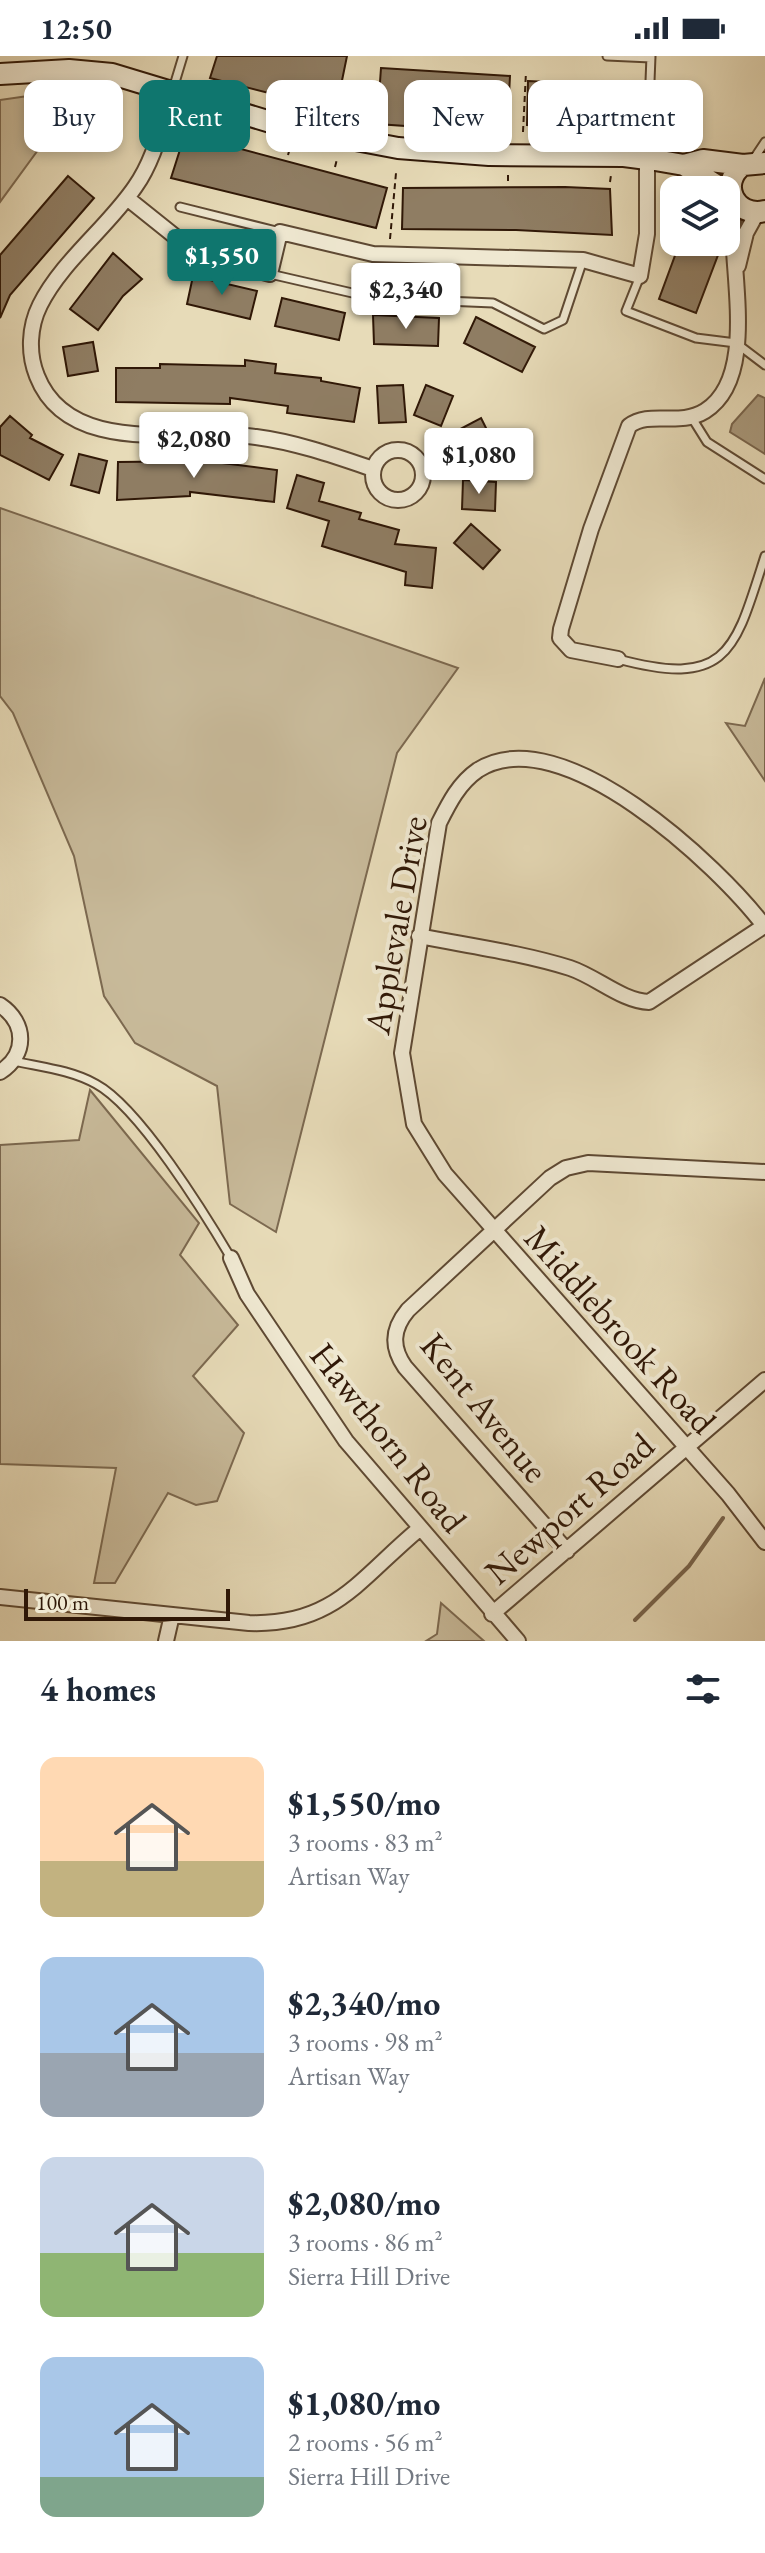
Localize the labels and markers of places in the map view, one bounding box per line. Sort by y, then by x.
pin: $1,550 [157,229,287,297]
pin: $2,340 [341,263,471,331]
pin: $2,080 [129,412,259,480]
pin: $1,080 [414,428,544,496]

